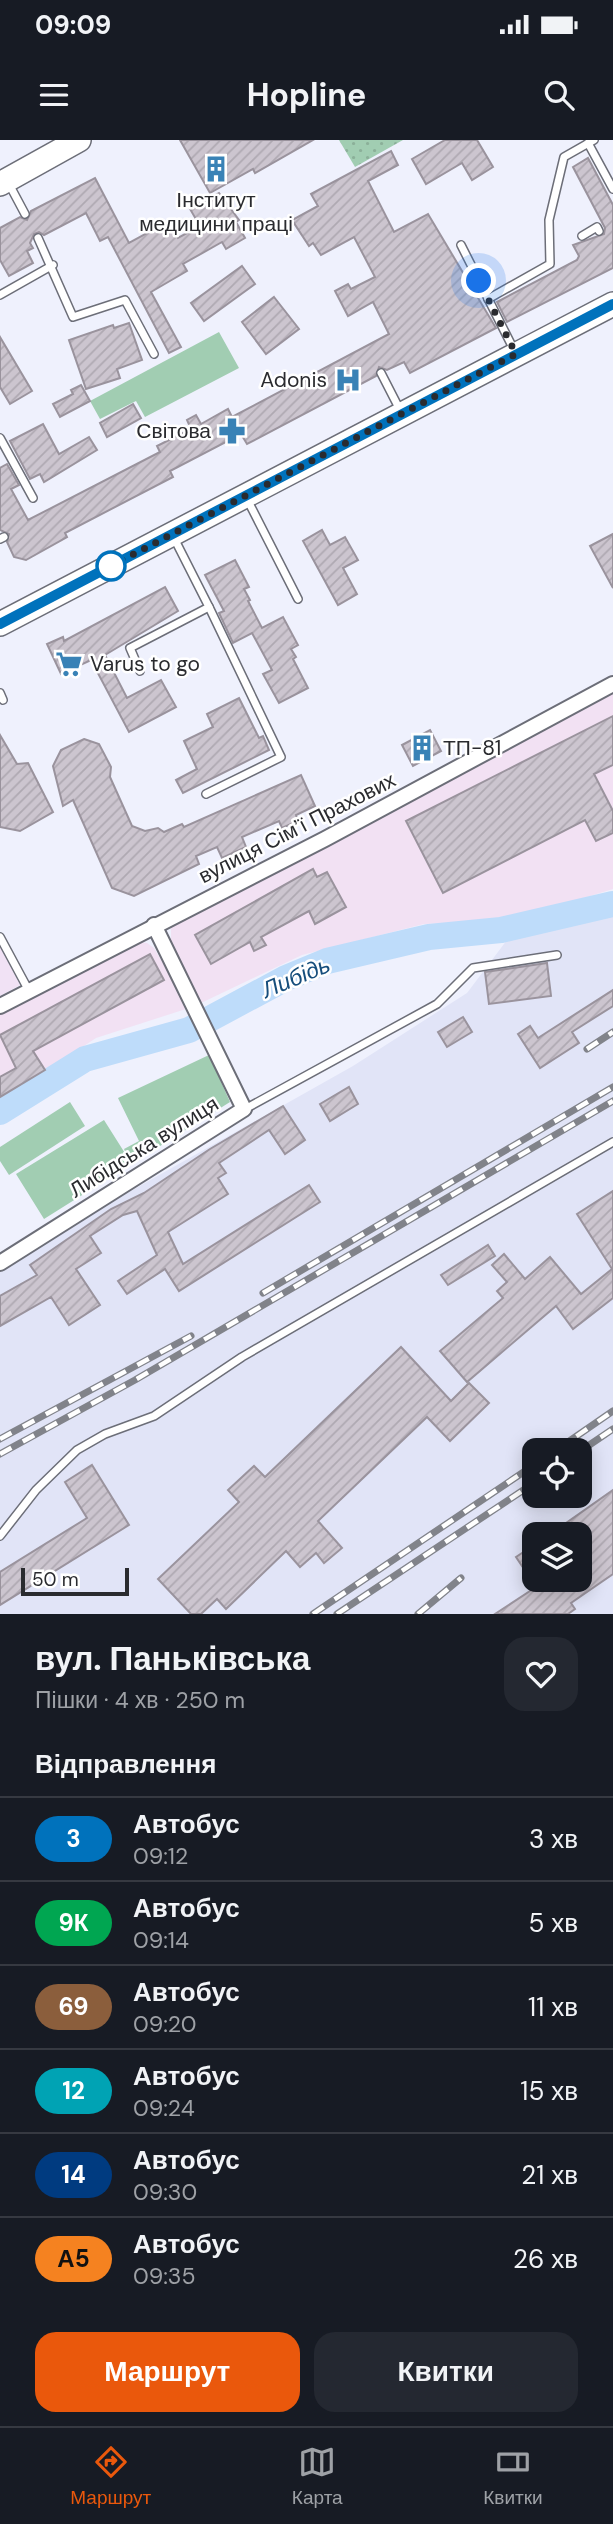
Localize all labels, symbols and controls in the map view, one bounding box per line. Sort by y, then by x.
text: 09:09 [35,8,111,42]
text: Hopline [247,74,366,116]
icon: menu [35,76,73,114]
icon: search [540,76,578,114]
building icon: Інститут медицини праці [201,154,231,184]
place label: Інститут медицини праці [139,186,293,238]
your location [461,263,496,298]
hospital icon: Adonis [333,365,363,395]
place label: Adonis [260,366,327,394]
pharmacy icon: Світова [217,416,247,446]
place label: Світова [136,417,211,445]
unlabelled marker [96,551,126,581]
supermarket icon: Varus to go [54,649,84,679]
place label: Varus to go [90,650,200,678]
building icon: ТП-81 [407,733,437,763]
place label: ТП-81 [443,734,501,762]
street label: вулиця Сімʼї Прахових [194,766,401,890]
water label: Либідь [255,949,335,1006]
street label: Либідська вулиця [64,1090,224,1204]
map controls [522,1438,592,1592]
button: locate [522,1438,592,1508]
button: layers [522,1522,592,1592]
scale bar [21,1565,130,1597]
text: 50 m [32,1567,79,1592]
text: вул. Паньківська [35,1637,310,1680]
button: heart [504,1637,578,1711]
text: Пішки · 4 хв · 250 m [35,1685,245,1715]
text: Відправлення [35,1747,216,1781]
text: Автобус [133,1807,240,1841]
text: 3 хв [529,1822,578,1856]
text: 3 [66,1823,81,1854]
text: 09:12 [133,1841,188,1871]
text: Автобус [133,1891,240,1925]
text: 5 хв [528,1906,578,1940]
text: 9К [59,1907,88,1938]
text: 09:14 [133,1925,189,1955]
text: Автобус [133,1975,240,2009]
text: 11 хв [528,1990,578,2024]
text: 69 [59,1991,88,2022]
text: 09:20 [133,2009,197,2039]
text: Автобус [133,2059,240,2093]
text: 15 хв [520,2074,578,2108]
text: 12 [62,2075,85,2106]
text: 09:24 [133,2093,195,2123]
text: Автобус [133,2143,240,2177]
text: 21 хв [521,2158,578,2192]
text: 14 [61,2159,86,2190]
text: 09:30 [133,2177,197,2207]
text: Автобус [133,2227,240,2261]
text: 26 хв [513,2242,578,2276]
text: А5 [57,2243,90,2274]
text: 09:35 [133,2261,195,2291]
button: Маршрут [35,2332,300,2412]
button: Квитки [314,2332,578,2412]
tab: Маршрут [70,2443,151,2510]
tab: Карта [292,2443,343,2510]
tab: Квитки [483,2443,543,2510]

